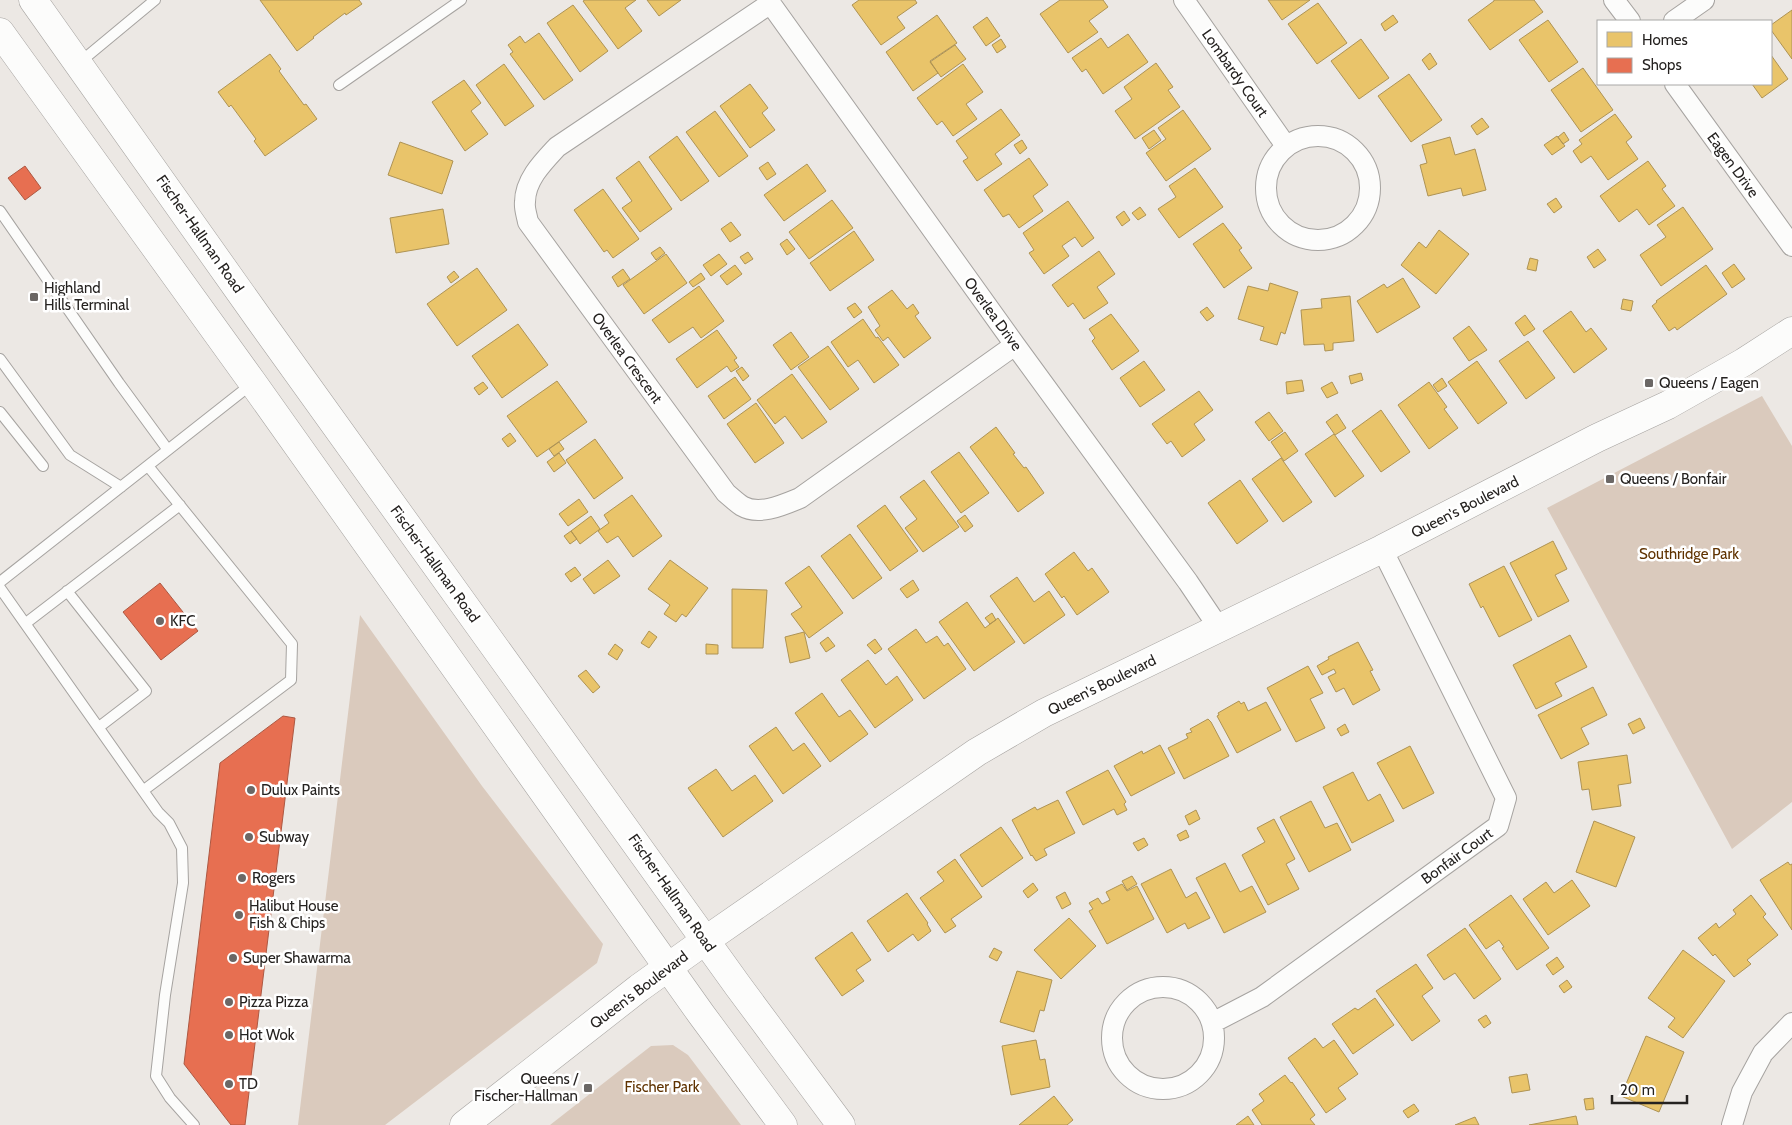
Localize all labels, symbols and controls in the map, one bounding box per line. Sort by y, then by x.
legend [1597,20,1772,85]
street label: Lombardy Court [1198,26,1272,120]
text: Homes [1642,31,1688,49]
text: Shops [1642,56,1682,74]
street label: Eagen Drive [1703,129,1763,201]
street label: Fischer-Hallman Road [153,172,247,296]
street label: Overlea Drive [960,274,1026,355]
place label: Highland Hills Terminal [44,279,129,314]
marker: Highland Hills Terminal [28,291,40,303]
street label: Overlea Crescent [588,309,666,407]
place label: Queens / Eagen [1659,374,1759,392]
marker: Queens / Eagen [1643,377,1655,389]
place label: Queens / Bonfair [1620,470,1727,488]
street label: Queen's Boulevard [1408,472,1522,542]
marker: Queens / Bonfair [1604,473,1616,485]
street label: Fischer-Hallman Road [387,502,483,626]
park label: Southridge Park [1639,545,1739,563]
place label: KFC [170,612,195,630]
marker: KFC [154,615,166,627]
street label: Queen's Boulevard [1045,651,1159,719]
place label: Dulux Paints [261,781,340,799]
marker: Dulux Paints [245,784,257,796]
street label: Bonfair Court [1418,824,1496,888]
place label: Subway [259,828,309,846]
marker: Subway [243,831,255,843]
street label: Fischer-Hallman Road [625,831,719,955]
place label: Rogers [252,869,295,887]
marker: Rogers [236,872,248,884]
place label: Halibut House Fish & Chips [249,897,339,932]
marker: Halibut House Fish & Chips [233,909,245,921]
street label: Queen's Boulevard [586,947,692,1033]
place label: Super Shawarma [243,949,351,967]
marker: Super Shawarma [227,952,239,964]
place label: Pizza Pizza [239,993,309,1011]
marker: Pizza Pizza [223,996,235,1008]
place label: Hot Wok [239,1026,295,1044]
marker: Hot Wok [223,1029,235,1041]
place label: Queens / Fischer-Hallman [474,1070,579,1105]
scale bar [1612,1072,1687,1104]
place label: TD [239,1075,258,1093]
marker: TD [223,1078,235,1090]
park label: Fischer Park [625,1078,700,1096]
text: 20 m [1620,1081,1655,1099]
marker: Queens / Fischer-Hallman [582,1082,594,1094]

